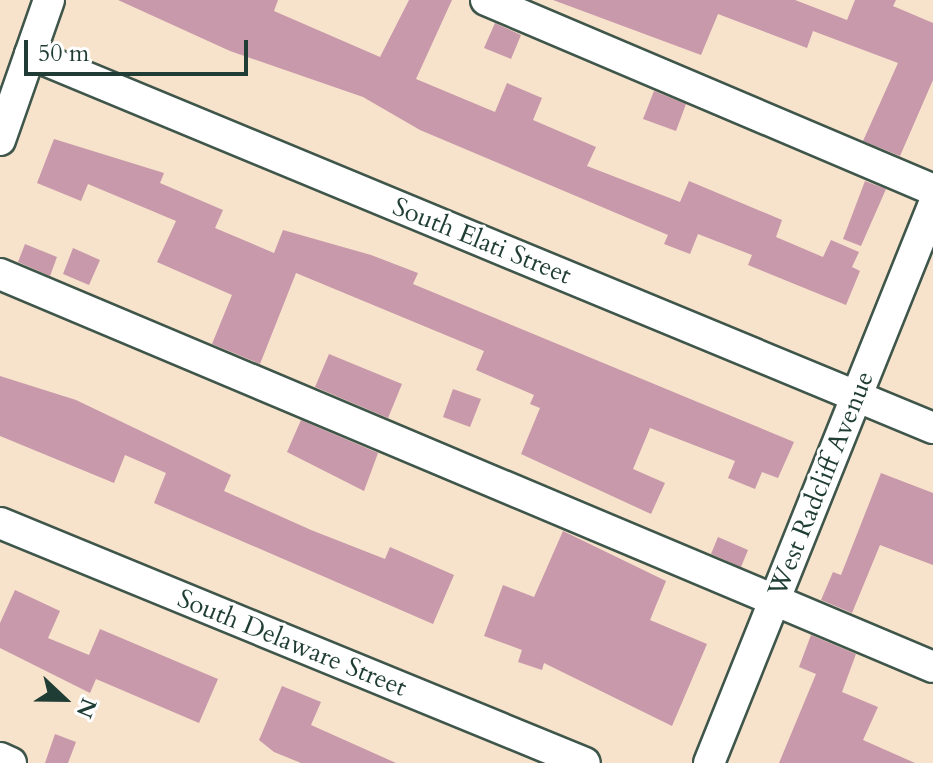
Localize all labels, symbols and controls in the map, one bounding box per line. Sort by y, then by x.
scale bar [28,24,252,74]
text: 50 m [38,37,89,70]
street label: South Elati Street [388,191,576,291]
street label: West Radcliff Avenue [762,367,880,601]
street label: South Delaware Street [173,583,411,703]
north arrow [24,659,104,739]
text: N [69,694,104,722]

